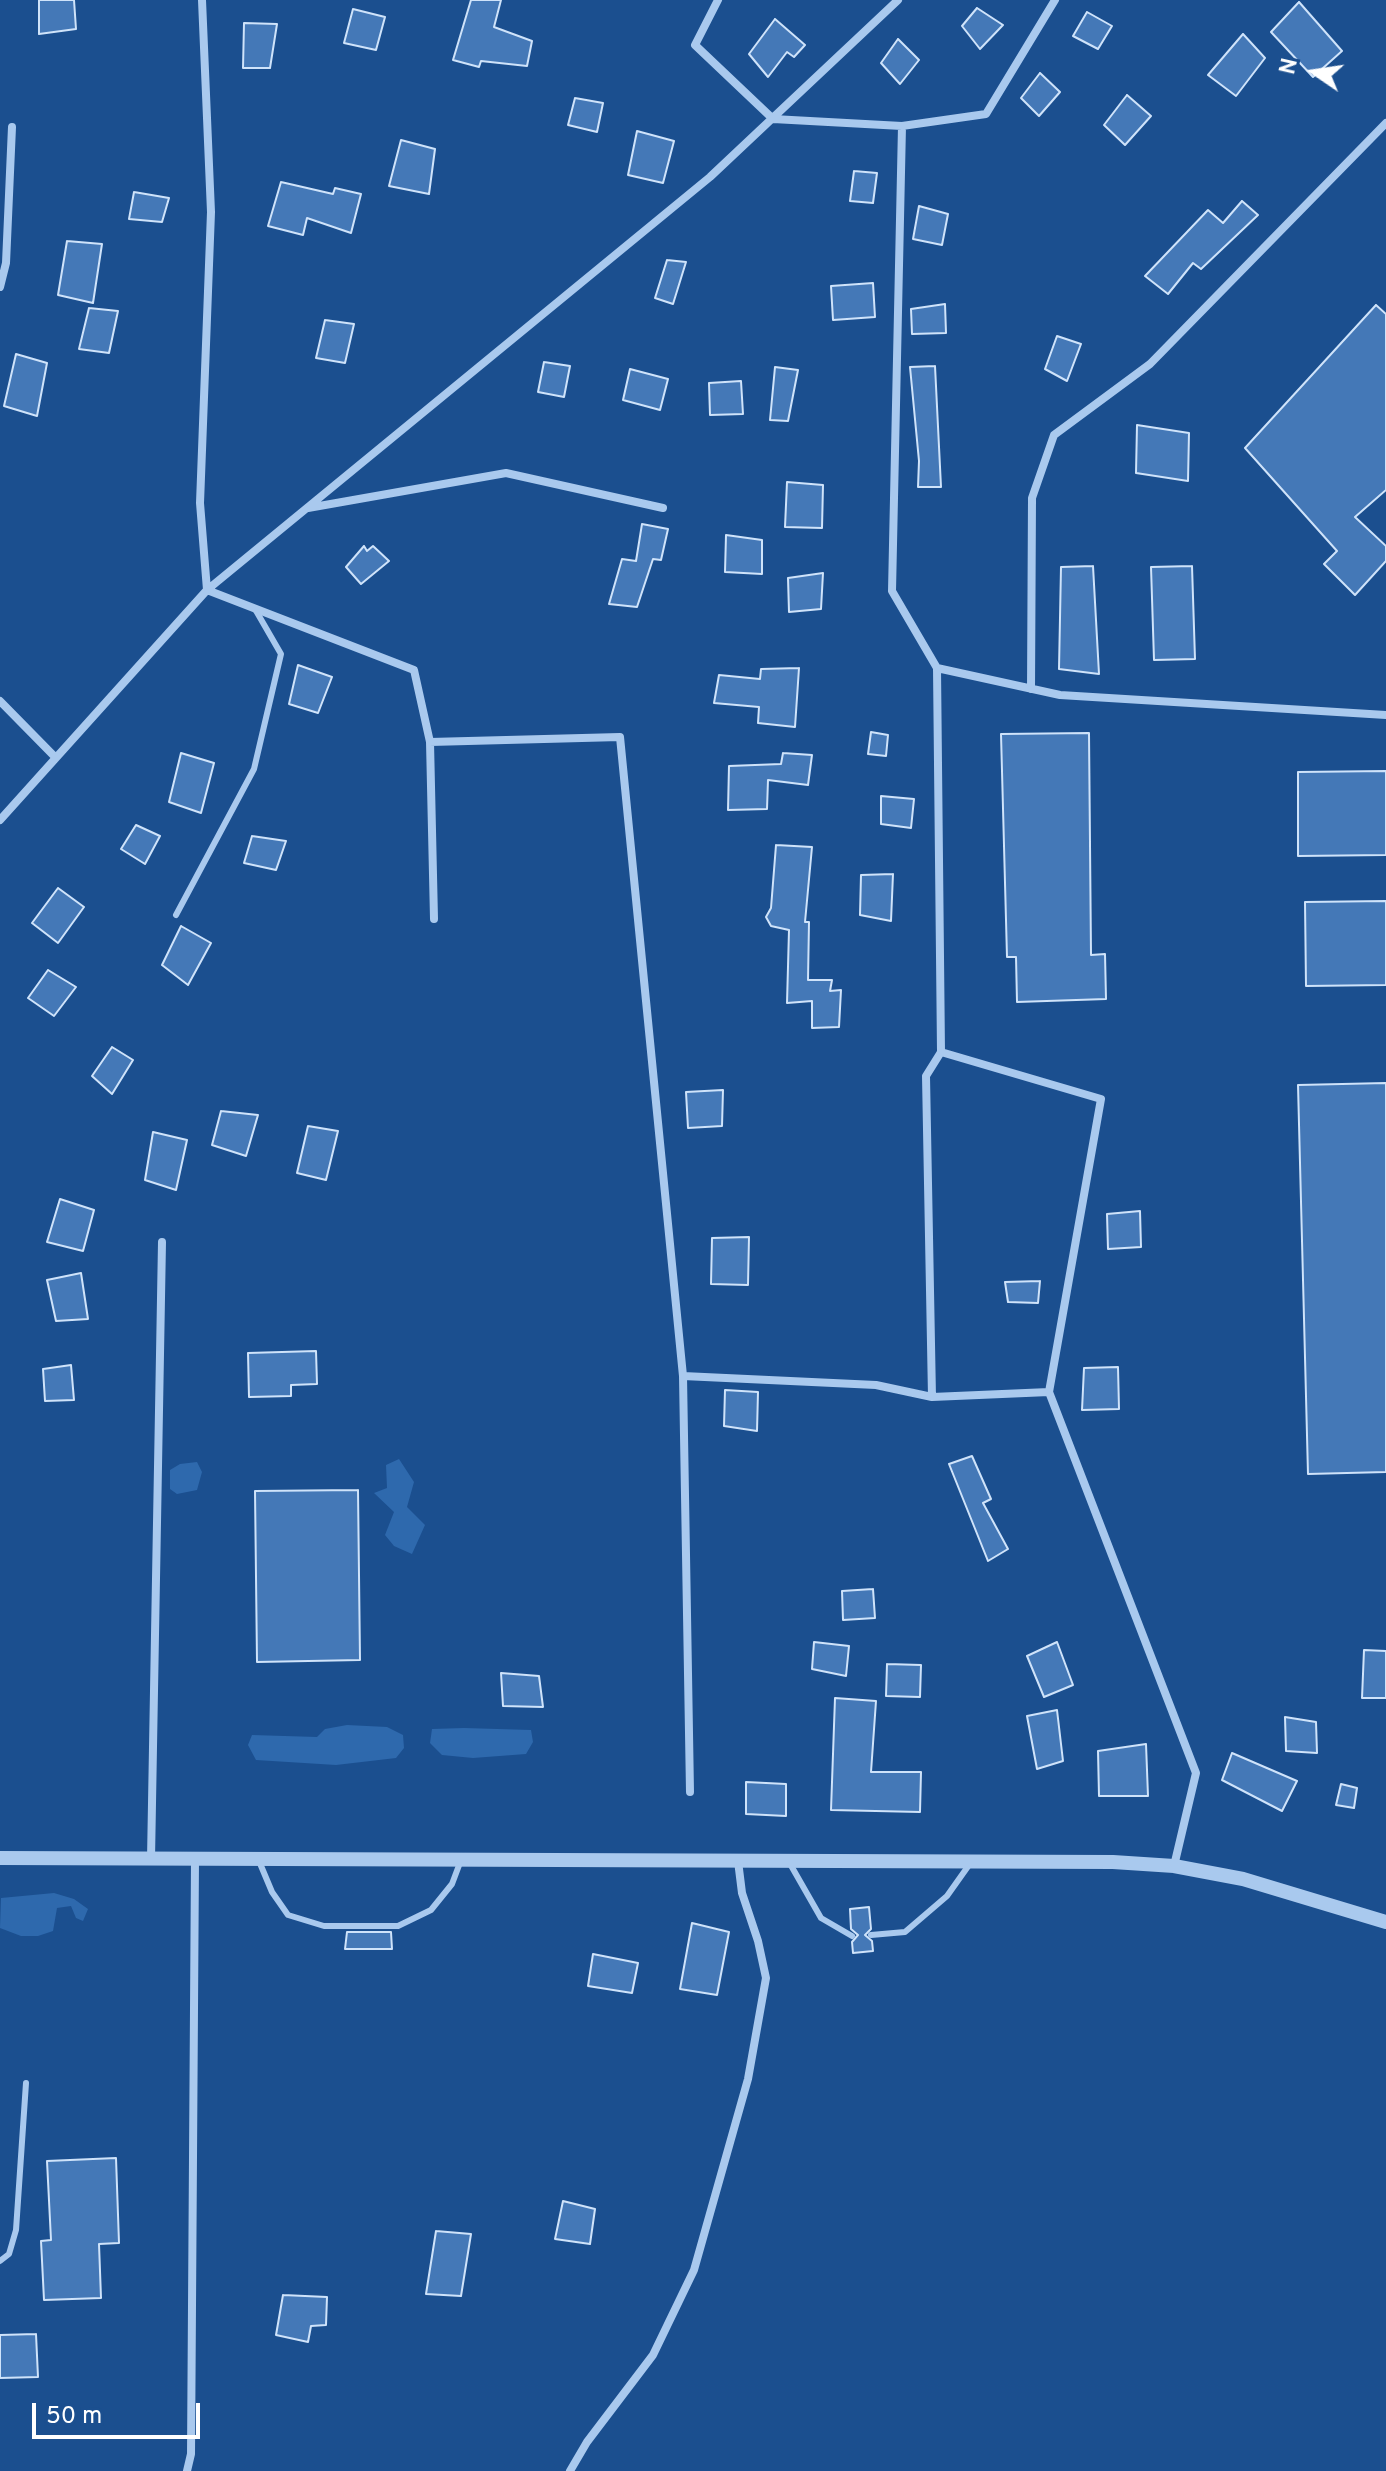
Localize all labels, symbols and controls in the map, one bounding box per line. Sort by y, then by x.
north arrow [1274,32,1354,112]
text: N [1275,56,1305,77]
scale bar [36,2387,204,2437]
text: 50 m [46,2402,102,2432]

